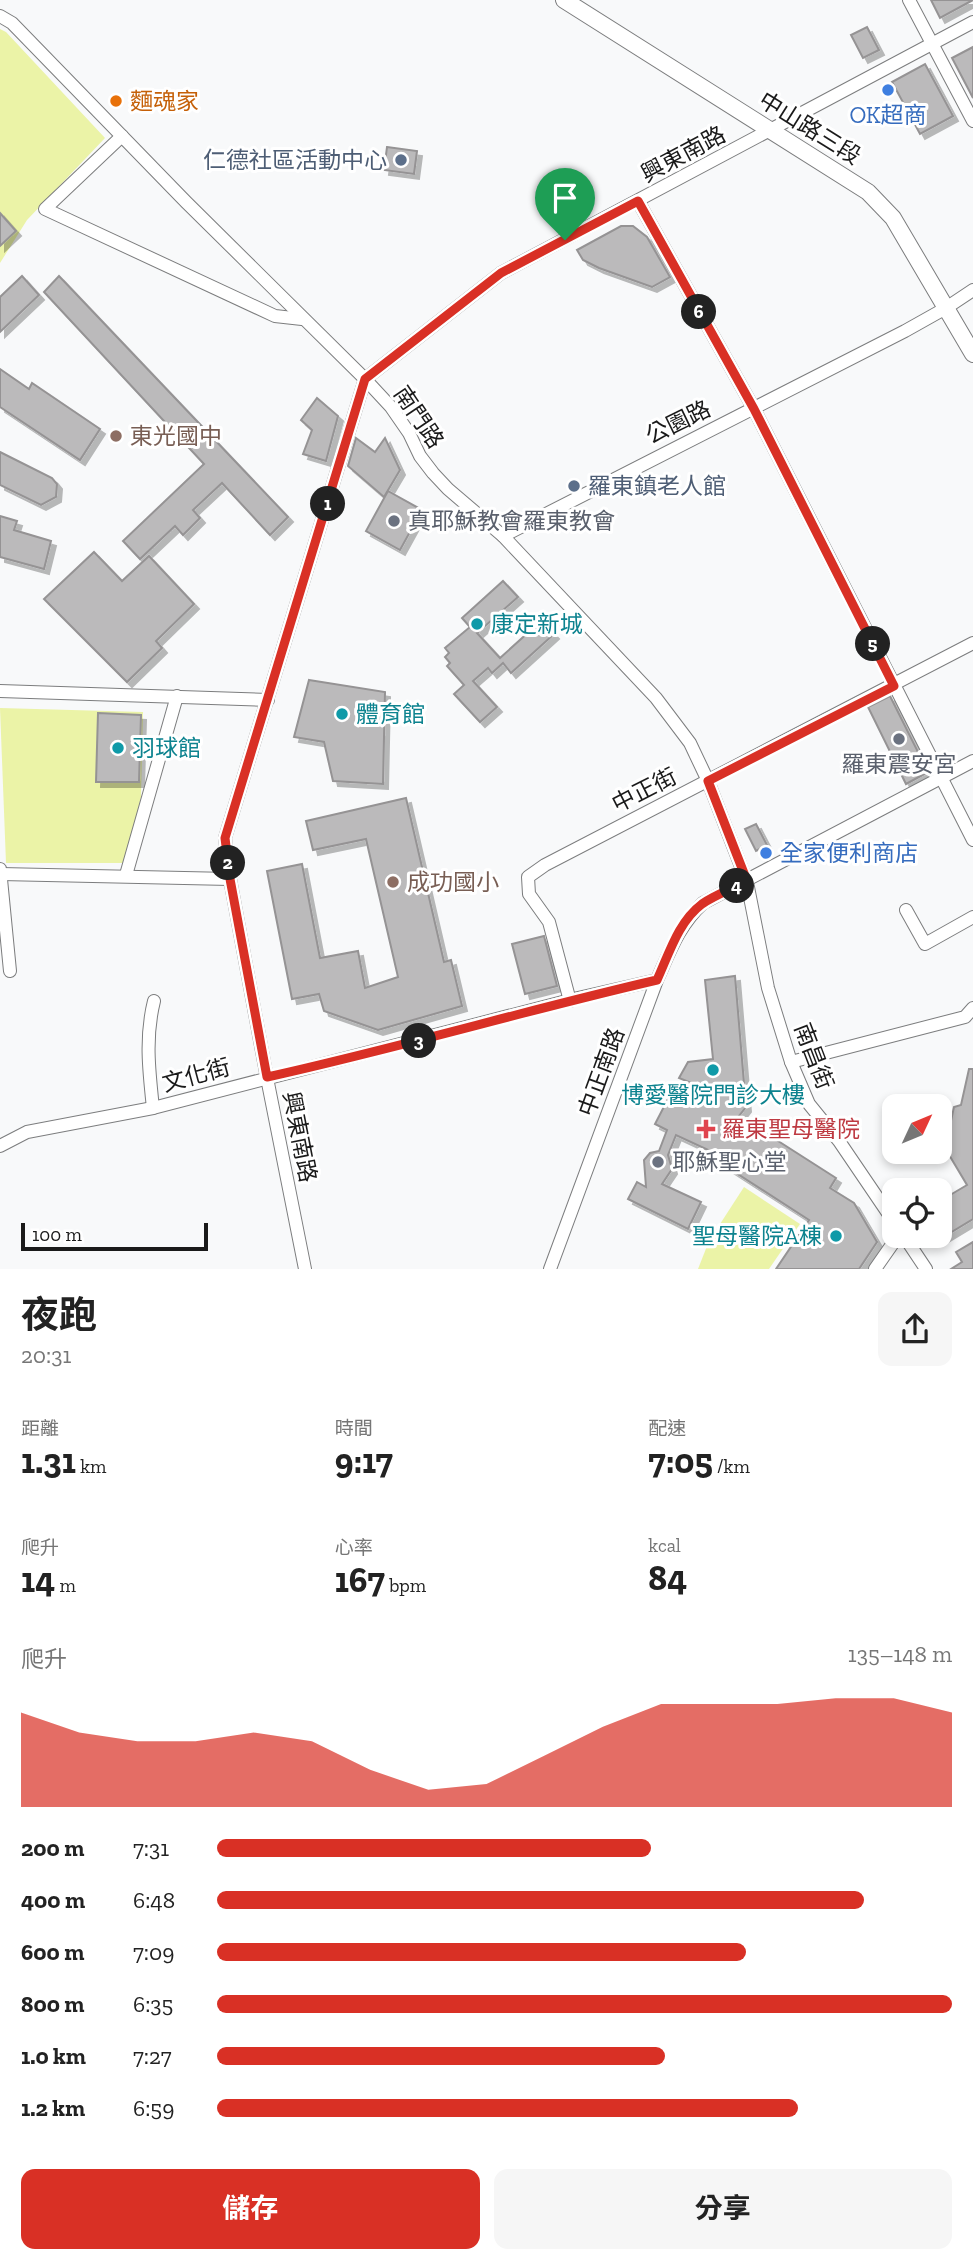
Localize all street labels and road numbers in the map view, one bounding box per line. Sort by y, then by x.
street label: 中山路三段 [754,86,866,170]
street label: 興東南路 [636,120,730,188]
street label: 南門路 [388,381,450,453]
street label: 公園路 [641,394,715,450]
street label: 中正街 [607,762,681,818]
street label: 南昌街 [789,1019,839,1093]
street label: 中正南路 [572,1024,630,1120]
street label: 文化街 [159,1053,233,1097]
street label: 興東南路 [277,1089,323,1185]

